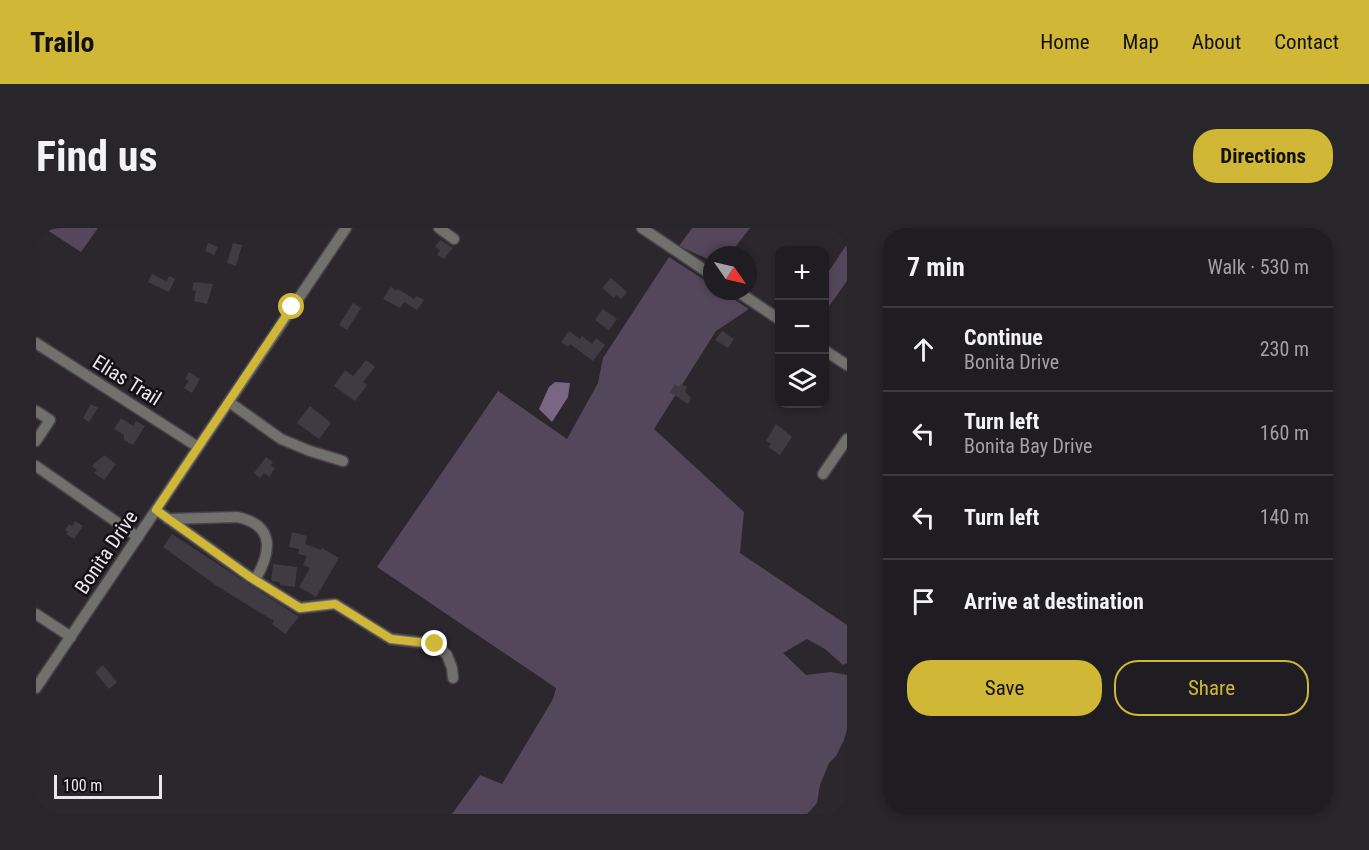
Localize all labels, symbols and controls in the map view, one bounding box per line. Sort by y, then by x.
text: Trailo [30,26,94,59]
text: Home [1040,30,1090,54]
text: Map [1123,30,1159,54]
text: About [1192,30,1241,54]
text: Contact [1274,30,1339,54]
button: Directions [1193,129,1333,183]
text: Find us [36,132,157,181]
north arrow [703,246,757,300]
map controls [775,246,829,408]
button: + [775,246,829,300]
text: 7 min [907,252,965,282]
text: Walk · 530 m [1208,255,1309,279]
route start [278,293,304,319]
button: − [775,300,829,354]
text: Continue [964,325,1043,350]
icon: ahead [907,333,940,366]
text: 230 m [1260,337,1309,361]
street label: Elias Trail [88,350,166,410]
text: Bonita Drive [964,350,1059,374]
button: layers [775,354,829,408]
text: Turn left [964,409,1039,434]
icon: left [907,417,940,450]
text: 160 m [1260,421,1309,445]
text: Bonita Bay Drive [964,434,1093,458]
icon: left [907,501,940,534]
text: Turn left [964,505,1039,530]
text: 140 m [1260,505,1309,529]
street label: Bonita Drive [69,506,143,598]
icon: arrive [907,585,940,618]
text: Arrive at destination [964,589,1144,614]
route end [421,630,447,656]
button: Save [907,660,1102,716]
button: Share [1114,660,1309,716]
scale bar [54,772,162,800]
text: 100 m [63,776,102,795]

